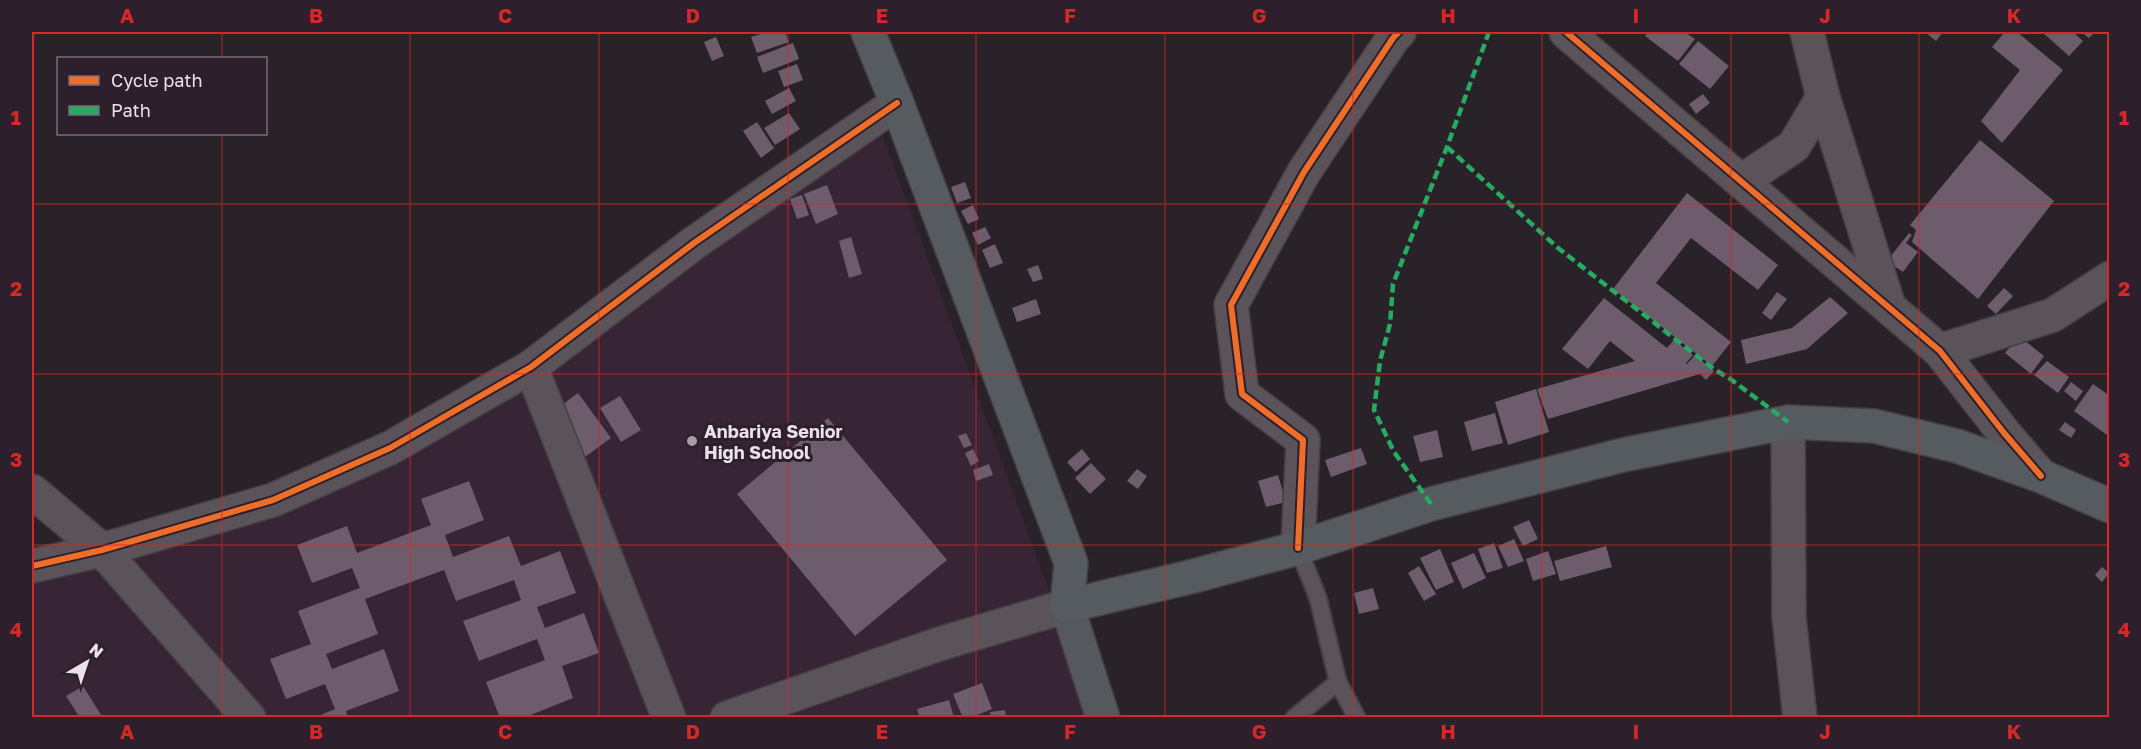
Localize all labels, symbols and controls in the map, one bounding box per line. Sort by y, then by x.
text: A [120,3,134,27]
text: B [309,3,323,27]
text: C [498,3,512,27]
text: D [686,3,700,27]
text: E [876,3,888,27]
text: F [1064,3,1076,27]
text: G [1252,3,1266,27]
text: H [1440,3,1456,27]
text: I [1633,3,1639,27]
text: J [1819,3,1831,27]
text: K [2007,3,2022,27]
legend [57,57,267,135]
text: Cycle path [111,69,203,91]
text: Path [111,99,151,121]
text: 1 [11,105,21,129]
text: 1 [2119,105,2129,129]
text: 2 [10,276,22,300]
text: 2 [2118,276,2130,300]
place label: Anbariya Senior High School [704,420,843,463]
marker: Anbariya Senior High School [685,434,699,448]
text: 3 [10,447,22,471]
text: 3 [2118,447,2130,471]
text: 4 [10,617,22,641]
text: 4 [2118,617,2130,641]
north arrow [57,632,117,692]
text: N [85,639,107,662]
text: A [120,719,134,743]
text: B [309,719,323,743]
text: C [498,719,512,743]
text: D [686,719,700,743]
text: E [876,719,888,743]
text: F [1064,719,1076,743]
text: G [1252,719,1266,743]
text: H [1440,719,1456,743]
text: I [1633,719,1639,743]
text: J [1819,719,1831,743]
text: K [2007,719,2022,743]

